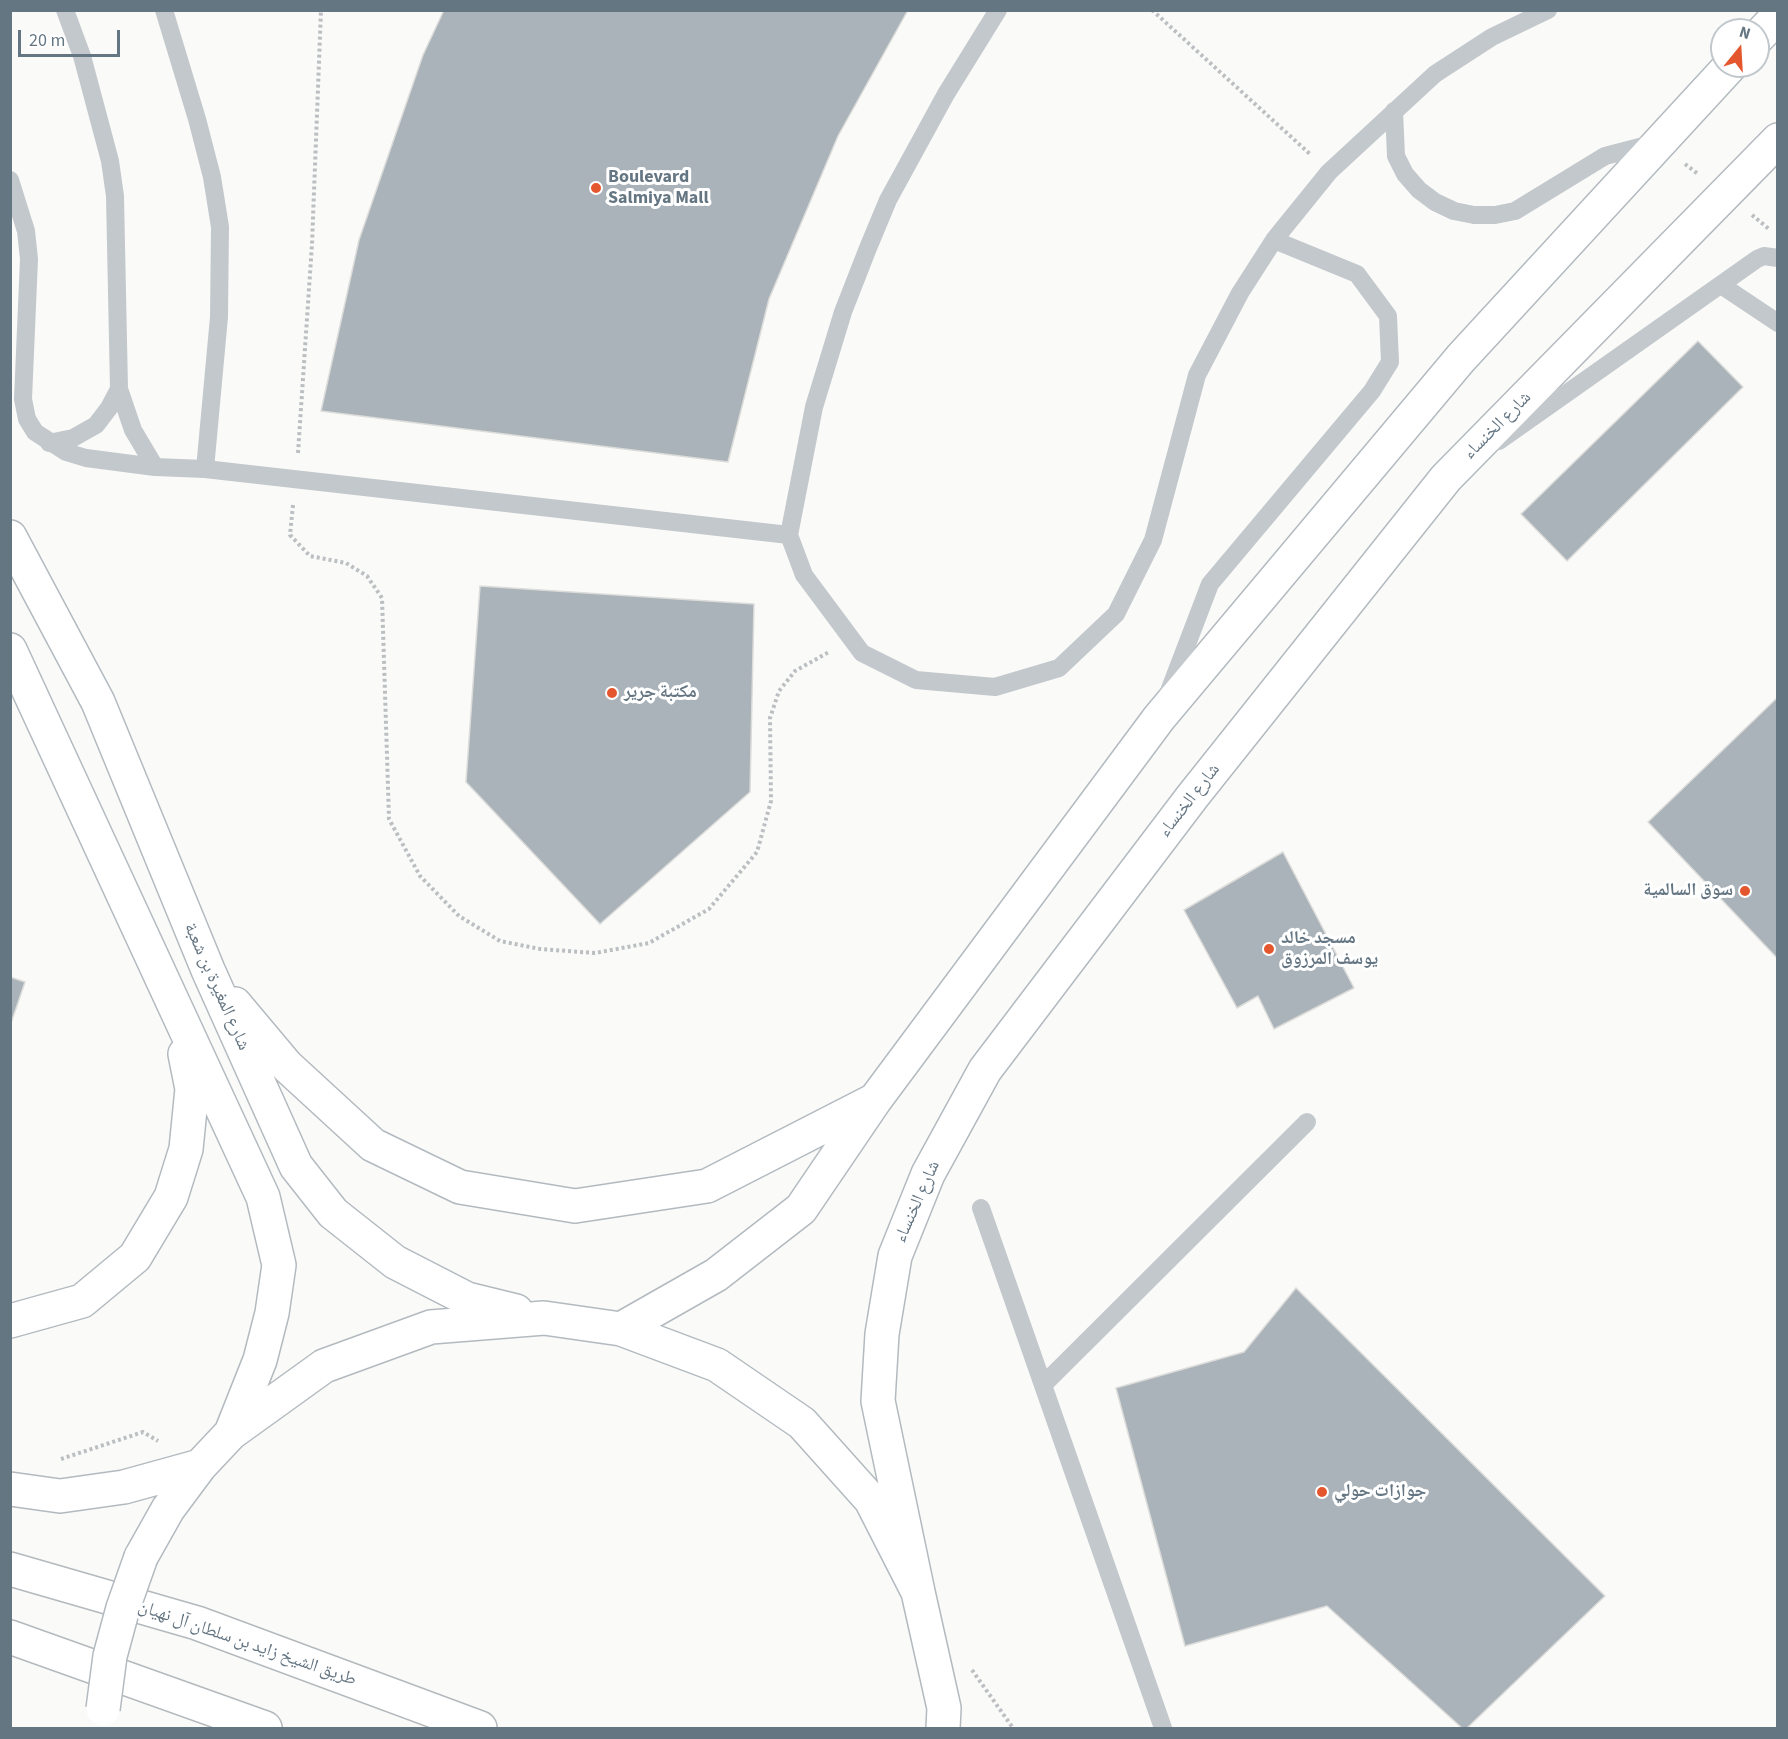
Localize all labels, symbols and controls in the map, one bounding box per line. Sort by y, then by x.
scale bar [21,18,123,56]
north arrow [1710,18,1770,78]
text: N [1736,21,1753,45]
text: 20 m [29,28,65,53]
place label: Boulevard Salmiya Mall [608,167,709,210]
marker: Boulevard Salmiya Mall [589,181,603,195]
street label: شارع الخنساء [1459,387,1537,465]
place label: مكتبة جرير [624,682,697,704]
marker: مكتبة جرير [605,686,619,700]
street label: شارع الخنساء [1155,760,1225,842]
place label: سوق السالمية [1643,880,1733,902]
marker: سوق السالمية [1738,884,1752,898]
street label: شارع المغيرة بن شعبة [178,920,254,1054]
place label: مسجد خالد يوسف المرزوق [1281,928,1378,970]
marker: مسجد خالد يوسف المرزوق [1262,942,1276,956]
street label: شارع الخنساء [890,1158,946,1246]
place label: جوازات حولي [1334,1481,1426,1503]
marker: جوازات حولي [1315,1485,1329,1499]
street label: طريق الشيخ زايد بن سلطان آل نهيان [135,1596,359,1692]

